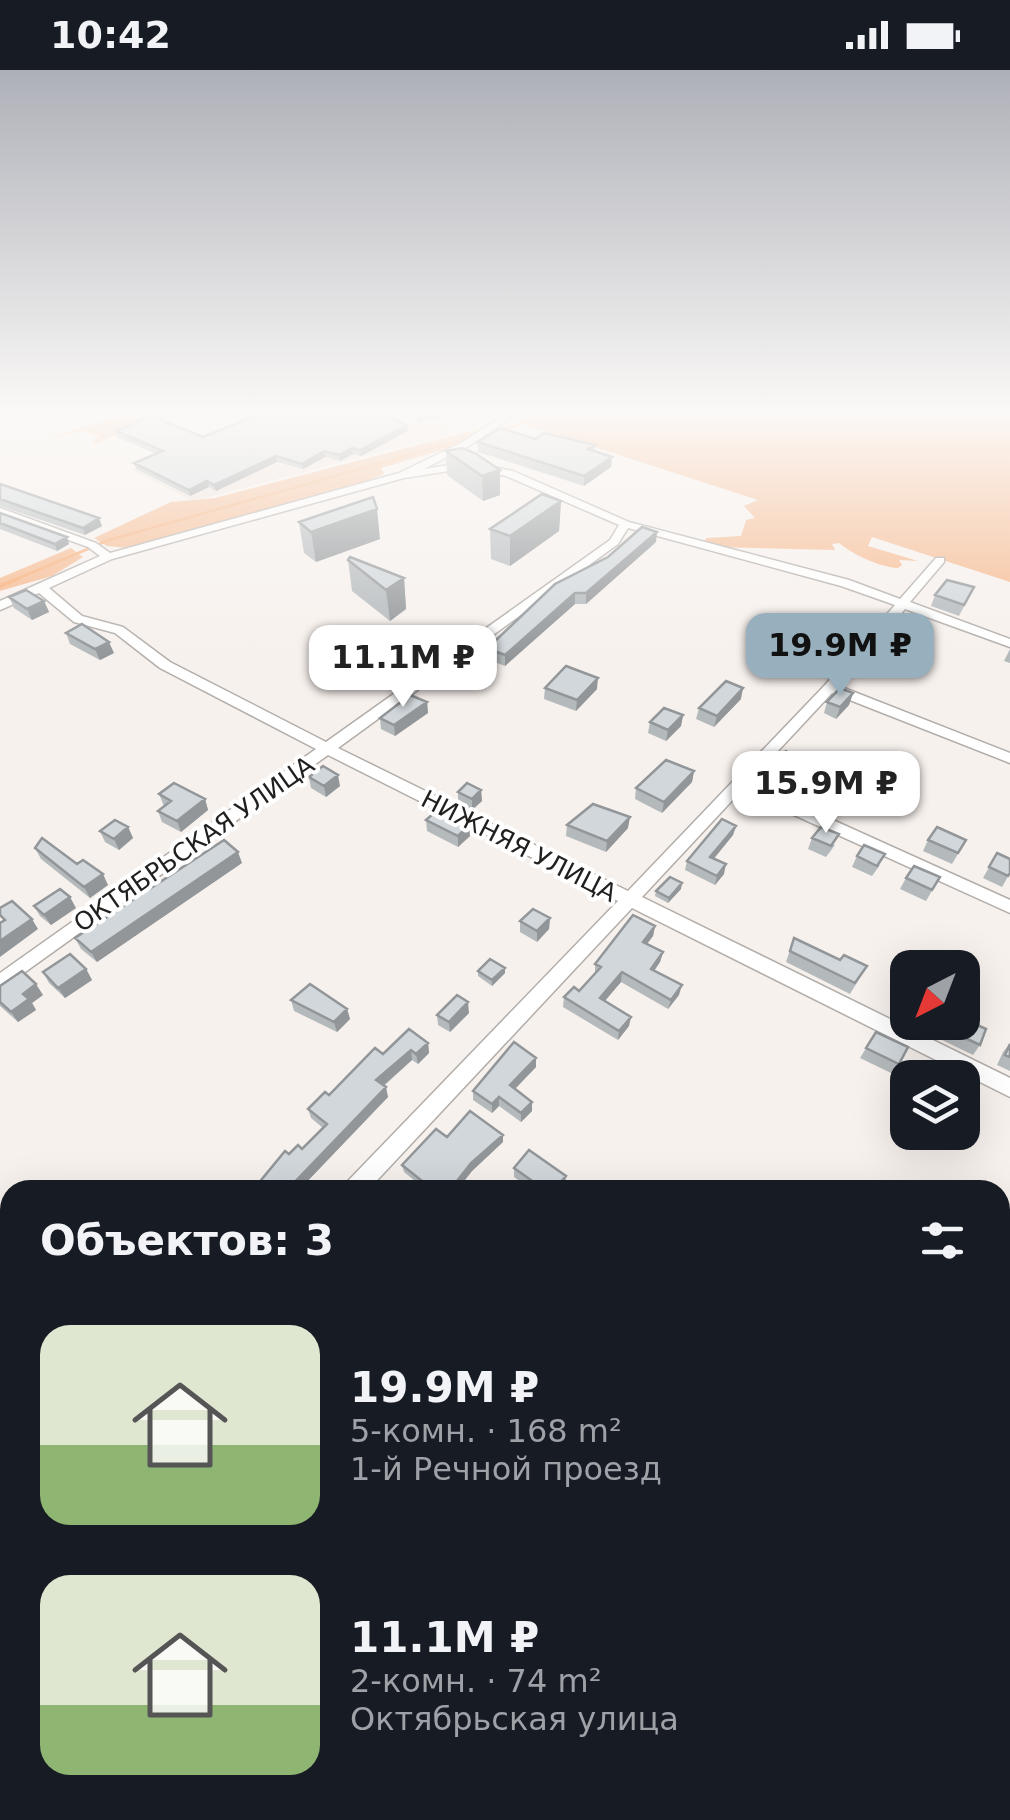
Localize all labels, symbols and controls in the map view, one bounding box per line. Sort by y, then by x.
text: 10:42 [50,13,171,57]
pin: 19.9M ₽ [748,613,932,698]
pin: 11.1M ₽ [311,625,495,710]
text: 19.9M ₽ [768,626,912,664]
text: 11.1M ₽ [331,638,475,676]
street label: ОКТЯБРЬСКАЯ УЛИЦА [68,750,320,938]
pin: 15.9M ₽ [734,751,918,836]
text: 15.9M ₽ [754,764,898,802]
street label: НИЖНЯЯ УЛИЦА [417,784,621,908]
north arrow [890,950,980,1040]
map controls [890,950,980,1150]
button: layers [890,1060,980,1150]
icon: filters [915,1213,970,1268]
text: Объектов: 3 [40,1216,334,1265]
text: 19.9M ₽ [350,1363,539,1412]
icon: home [120,1365,240,1485]
text: 5-комн. · 168 m² [350,1412,622,1450]
text: 1-й Речной проезд [350,1450,662,1488]
text: 11.1M ₽ [350,1613,539,1662]
icon: home [120,1615,240,1735]
text: 2-комн. · 74 m² [350,1662,601,1700]
text: Октябрьская улица [350,1700,679,1738]

